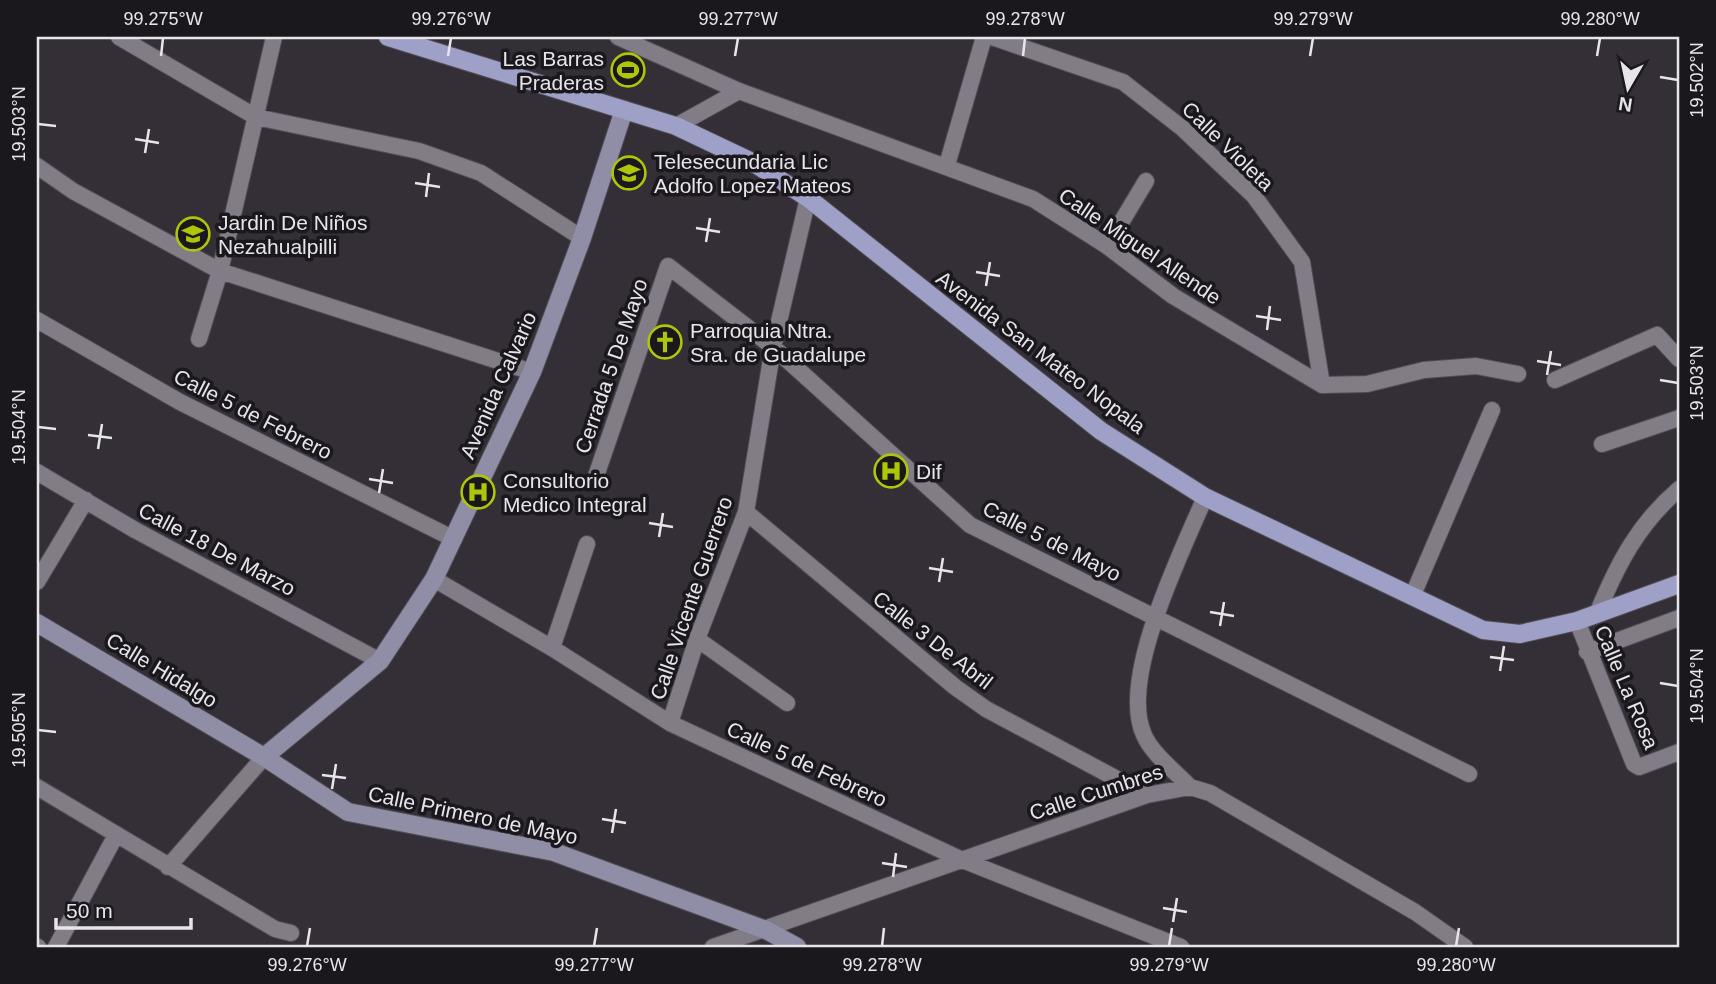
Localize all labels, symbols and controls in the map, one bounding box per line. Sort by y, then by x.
text: 99.275°W [123,9,203,29]
text: 99.276°W [411,9,491,29]
text: 99.277°W [698,9,778,29]
text: 99.278°W [985,9,1065,29]
text: 99.279°W [1273,9,1353,29]
text: 99.280°W [1560,9,1640,29]
text: 19.502°N [1687,42,1707,118]
place label: Las Barras Praderas [502,47,604,94]
sports icon: Las Barras Praderas [609,51,647,89]
north arrow [1594,52,1664,122]
text: 19.503°N [9,86,29,162]
text: N [1617,93,1634,116]
street label: Calle Violeta [1178,97,1278,195]
place label: Telesecundaria Lic Adolfo Lopez Mateos [654,150,851,197]
school or university icon: Telesecundaria Lic Adolfo Lopez Mateos [610,154,648,192]
street label: Calle Miguel Allende [1055,183,1225,309]
place label: Jardin De Niños Nezahualpilli [218,211,367,258]
school or university icon: Jardin De Niños Nezahualpilli [174,215,212,253]
street label: Avenida San Mateo Nopala [932,266,1150,438]
street label: Cerrada 5 De Mayo [570,276,652,456]
street label: Avenida Calvario [455,308,541,462]
place label: Parroquia Ntra. Sra. de Guadalupe [690,319,866,366]
church icon: Parroquia Ntra. Sra. de Guadalupe [646,323,684,361]
text: 19.503°N [1687,345,1707,421]
street label: Calle 5 de Febrero [170,364,336,464]
text: 19.504°N [9,389,29,465]
hospital icon: Dif [872,452,910,490]
place label: Dif [916,460,942,483]
place label: Consultorio Medico Integral [503,469,647,516]
hospital icon: Consultorio Medico Integral [459,473,497,511]
street label: Calle Vicente Guerrero [645,493,737,703]
street label: Calle 5 de Mayo [979,496,1125,586]
street label: Calle 18 De Marzo [135,498,299,600]
street label: Calle 3 De Abril [869,586,997,694]
street label: Calle La Rosa [1591,622,1663,752]
street label: Calle Hidalgo [103,628,221,712]
text: 19.504°N [1687,648,1707,724]
text: 19.505°N [9,692,29,768]
street label: Calle 5 de Febrero [723,717,891,811]
street label: Calle Cumbres [1026,760,1166,824]
street label: Calle Primero de Mayo [366,782,580,848]
scale bar [56,886,191,930]
text: 50 m [66,899,113,922]
text: 99.276°W [267,955,347,975]
text: 99.277°W [554,955,634,975]
text: 99.278°W [842,955,922,975]
text: 99.279°W [1129,955,1209,975]
text: 99.280°W [1416,955,1496,975]

